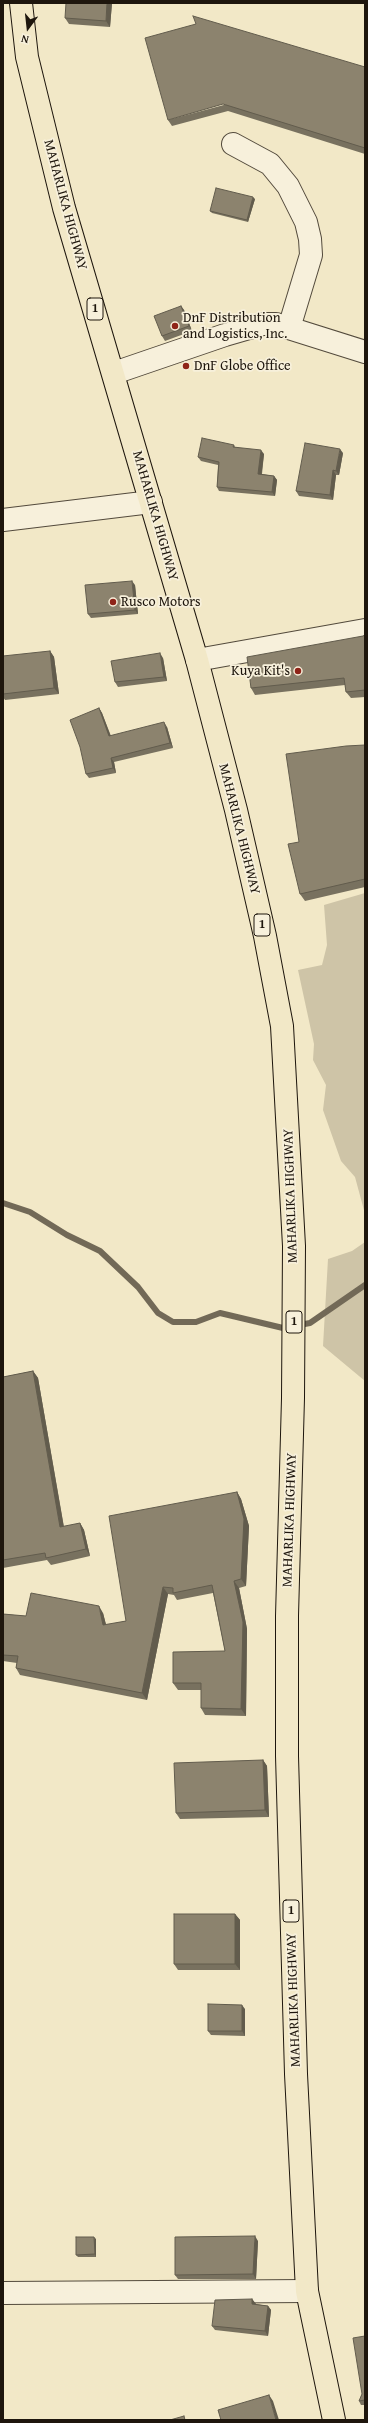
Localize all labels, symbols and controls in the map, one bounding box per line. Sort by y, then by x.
north arrow [8,8,48,48]
text: N [19,31,31,48]
street label: MAHARLIKA HIGHWAY [39,138,91,272]
road number: 1 [87,298,103,320]
place label: DnF Distribution and Logistics, Inc. [183,310,287,342]
marker: DnF Distribution and Logistics, Inc. [170,321,180,331]
place label: DnF Globe Office [194,358,291,374]
marker: DnF Globe Office [181,361,191,371]
street label: MAHARLIKA HIGHWAY [128,449,182,583]
place label: Rusco Motors [121,594,201,610]
marker: Rusco Motors [108,597,118,607]
place label: Kuya Kit's [231,663,290,679]
marker: Kuya Kit's [293,666,303,676]
street label: MAHARLIKA HIGHWAY [215,762,263,896]
road number: 1 [254,914,270,936]
street label: MAHARLIKA HIGHWAY [280,1129,302,1263]
road number: 1 [286,1311,302,1333]
street label: MAHARLIKA HIGHWAY [279,1453,301,1587]
road number: 1 [283,1900,299,1922]
street label: MAHARLIKA HIGHWAY [283,1933,305,2067]

